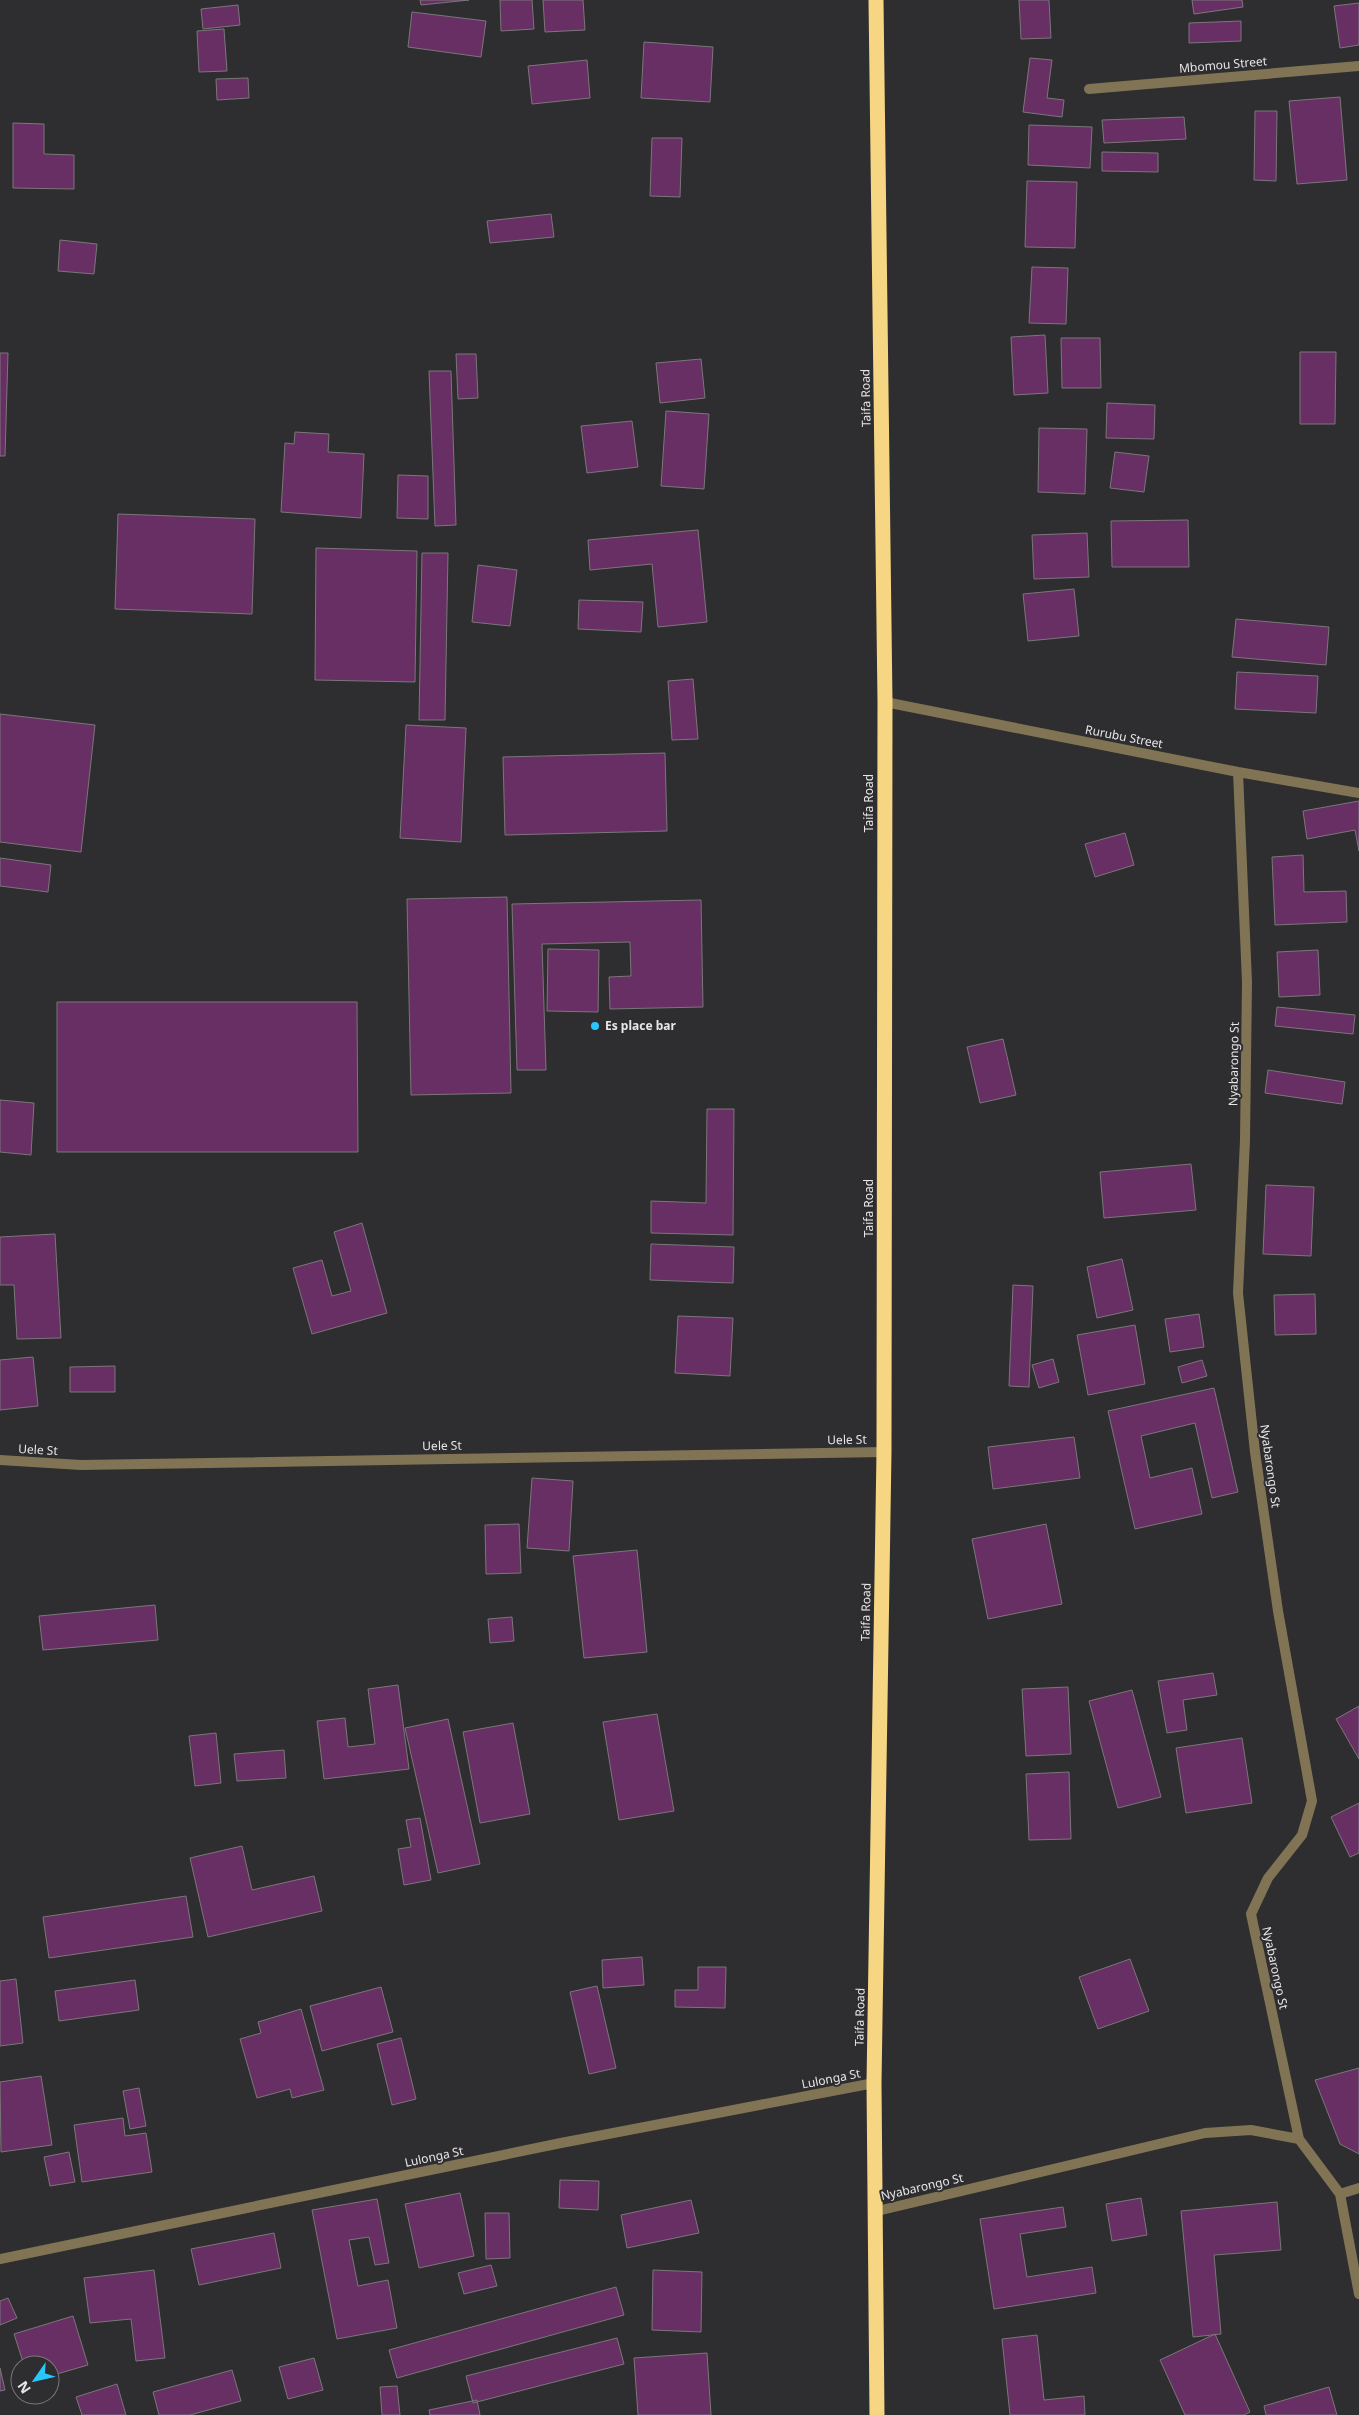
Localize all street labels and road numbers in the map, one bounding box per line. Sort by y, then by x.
street label: Mbomou Street [1178,52,1268,77]
street label: Taifa Road [856,369,875,427]
street label: Rurubu Street [1084,721,1165,752]
street label: Taifa Road [860,774,877,832]
street label: Nyabarongo St [1224,1021,1243,1106]
street label: Taifa Road [860,1179,877,1237]
street label: Nyabarongo St [1256,1423,1285,1509]
street label: Uele St [827,1431,868,1448]
street label: Uele St [422,1437,463,1454]
street label: Uele St [18,1440,59,1459]
street label: Taifa Road [856,1583,875,1641]
street label: Nyabarongo St [1258,1925,1293,2011]
street label: Taifa Road [850,1988,869,2046]
street label: Lulonga St [800,2064,862,2093]
street label: Lulonga St [403,2142,465,2171]
street label: Nyabarongo St [879,2169,965,2204]

